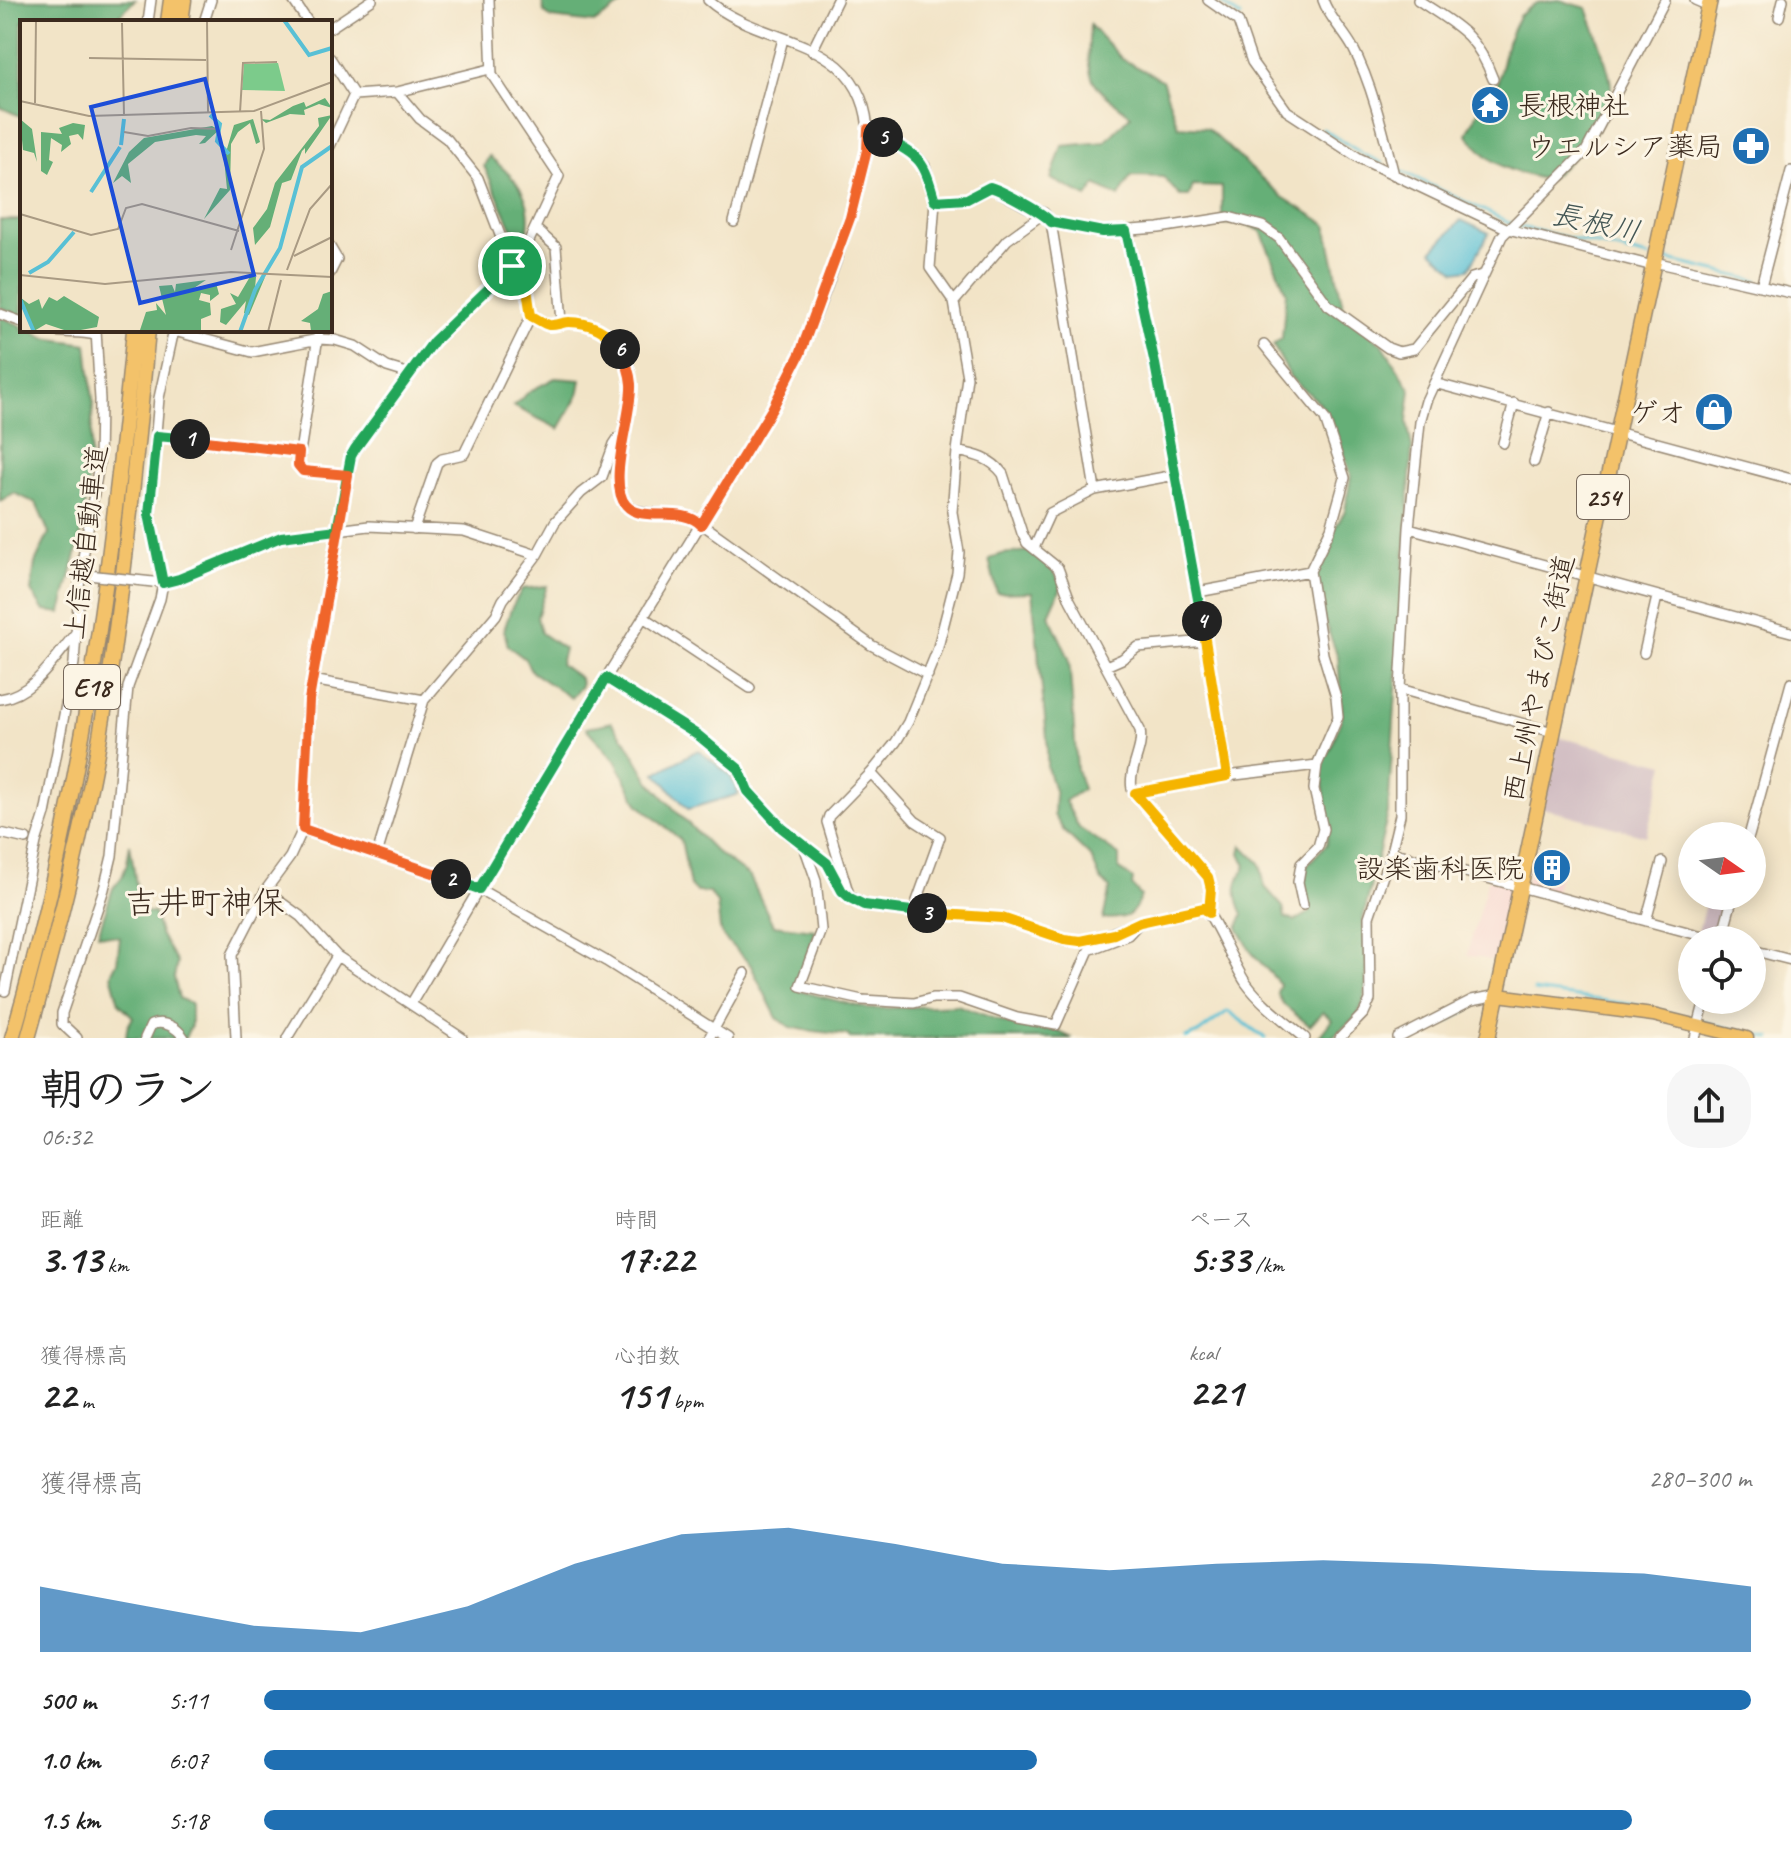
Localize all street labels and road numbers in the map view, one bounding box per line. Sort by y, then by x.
street label: 上信越自動車道 [56,443,115,641]
road number: 254 [1577,475,1629,519]
street label: 西上州やまびこ街道 [1495,551,1582,805]
road number: E18 [64,665,120,709]

